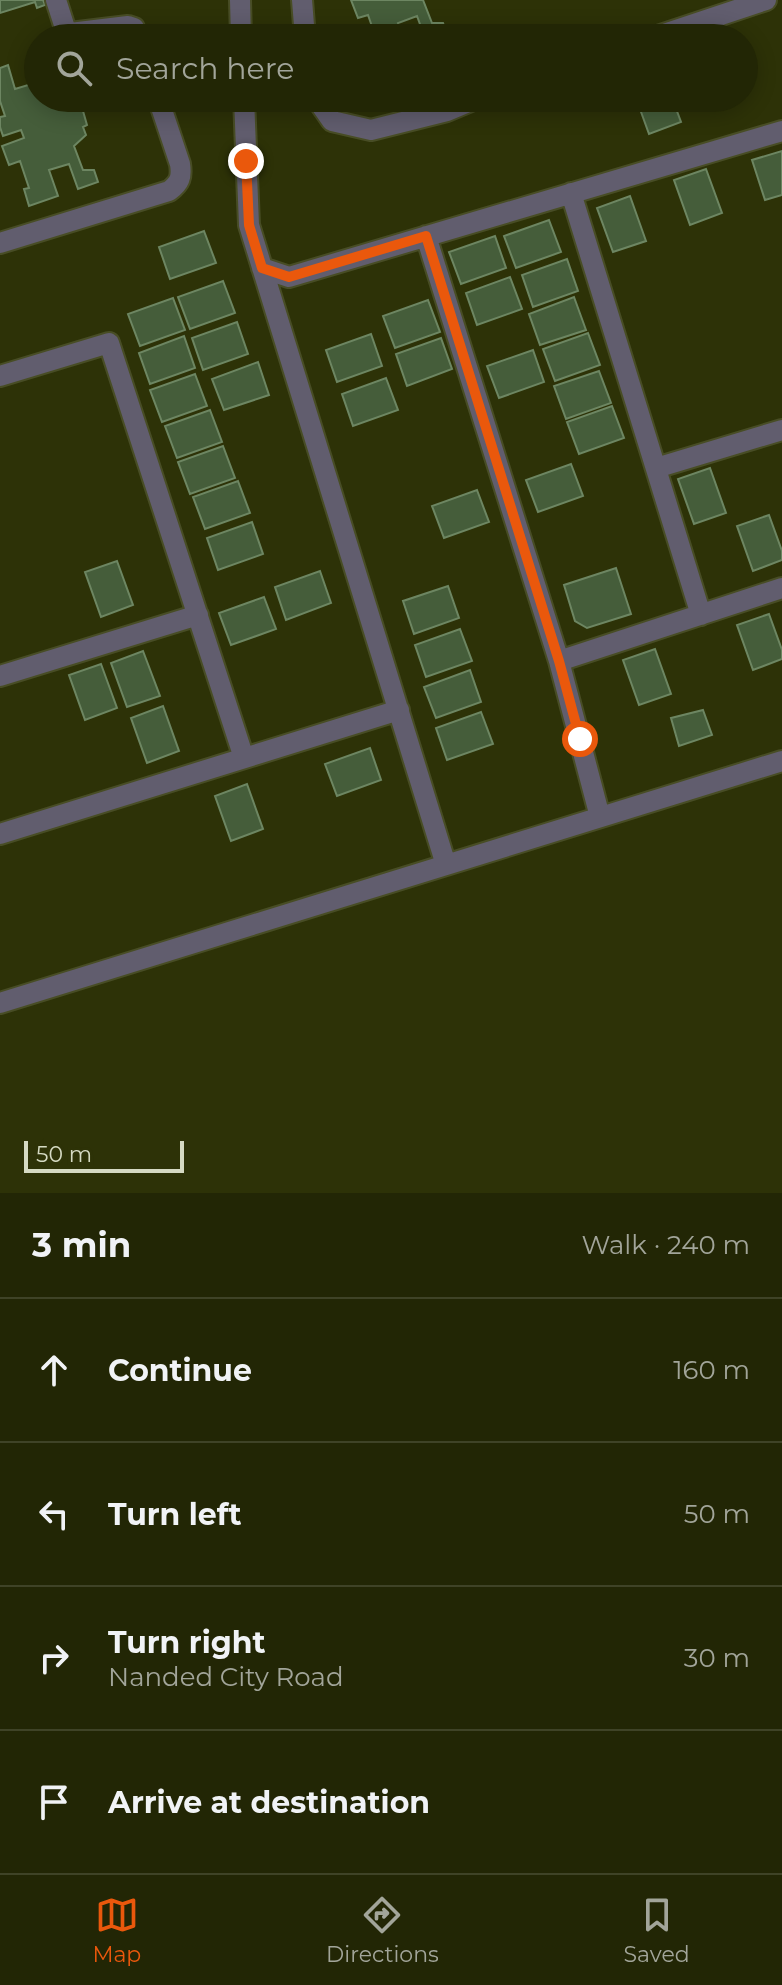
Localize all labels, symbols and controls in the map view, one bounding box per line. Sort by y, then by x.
search box [24,24,758,112]
icon: search [52,46,96,90]
text: Search here [116,50,294,87]
route end [228,143,264,179]
route start [562,721,598,757]
scale bar [24,1137,184,1173]
text: 50 m [36,1141,92,1168]
text: 3 min [32,1224,131,1266]
text: Walk · 240 m [582,1229,750,1261]
icon: ahead [32,1348,76,1392]
text: Continue [108,1352,252,1389]
text: 160 m [673,1354,750,1386]
icon: left [32,1492,76,1536]
text: Turn left [108,1496,241,1533]
text: 50 m [684,1498,750,1530]
text: Turn right [108,1624,265,1661]
icon: right [32,1636,76,1680]
text: 30 m [684,1642,750,1674]
text: Nanded City Road [108,1661,344,1693]
icon: arrive [32,1780,76,1824]
text: Arrive at destination [108,1784,430,1821]
tab: Map [92,1893,141,1968]
tab: Directions [326,1893,439,1968]
tab: Saved [624,1893,690,1968]

